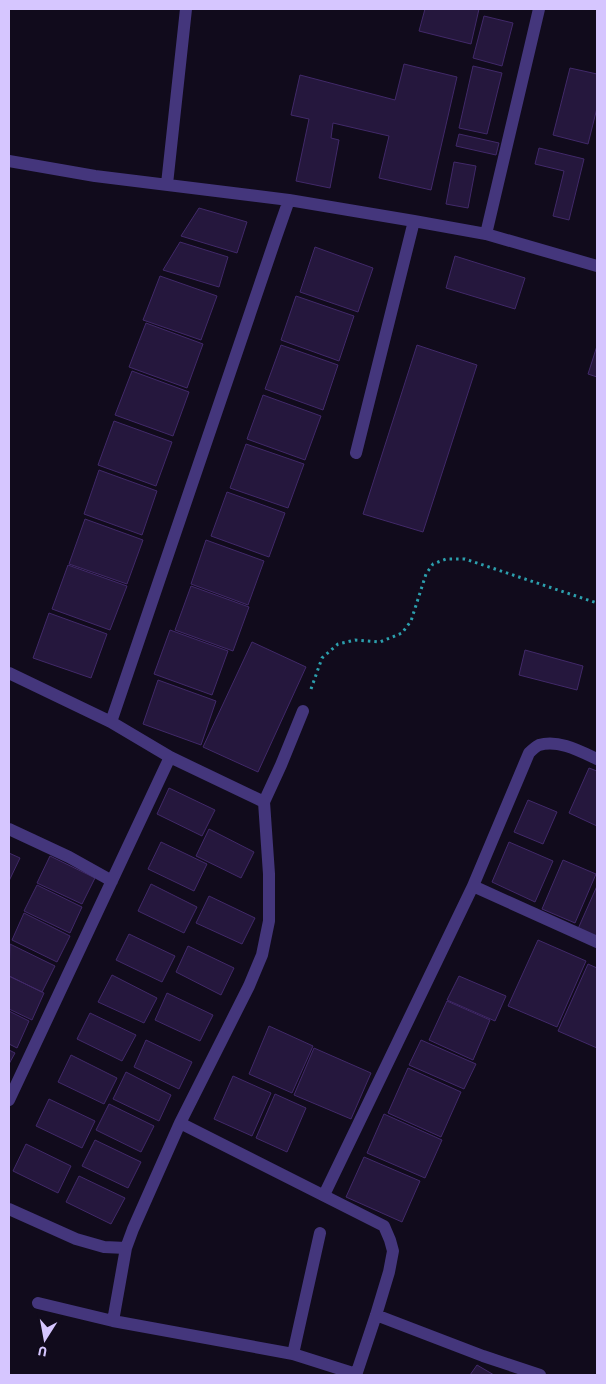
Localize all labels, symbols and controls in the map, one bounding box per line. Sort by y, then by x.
north arrow [20,1314,70,1364]
text: U [36,1340,49,1361]

